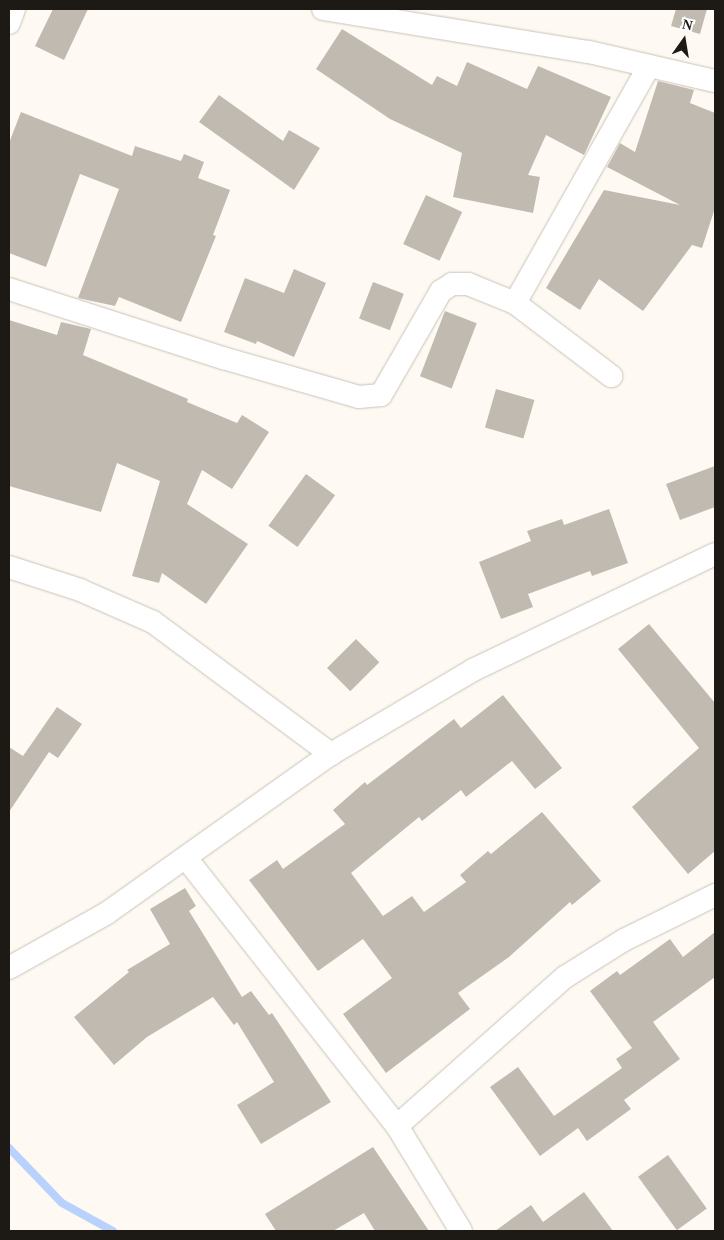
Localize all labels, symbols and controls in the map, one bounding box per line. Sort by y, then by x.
north arrow [659,15,709,65]
text: N [681,16,694,33]

